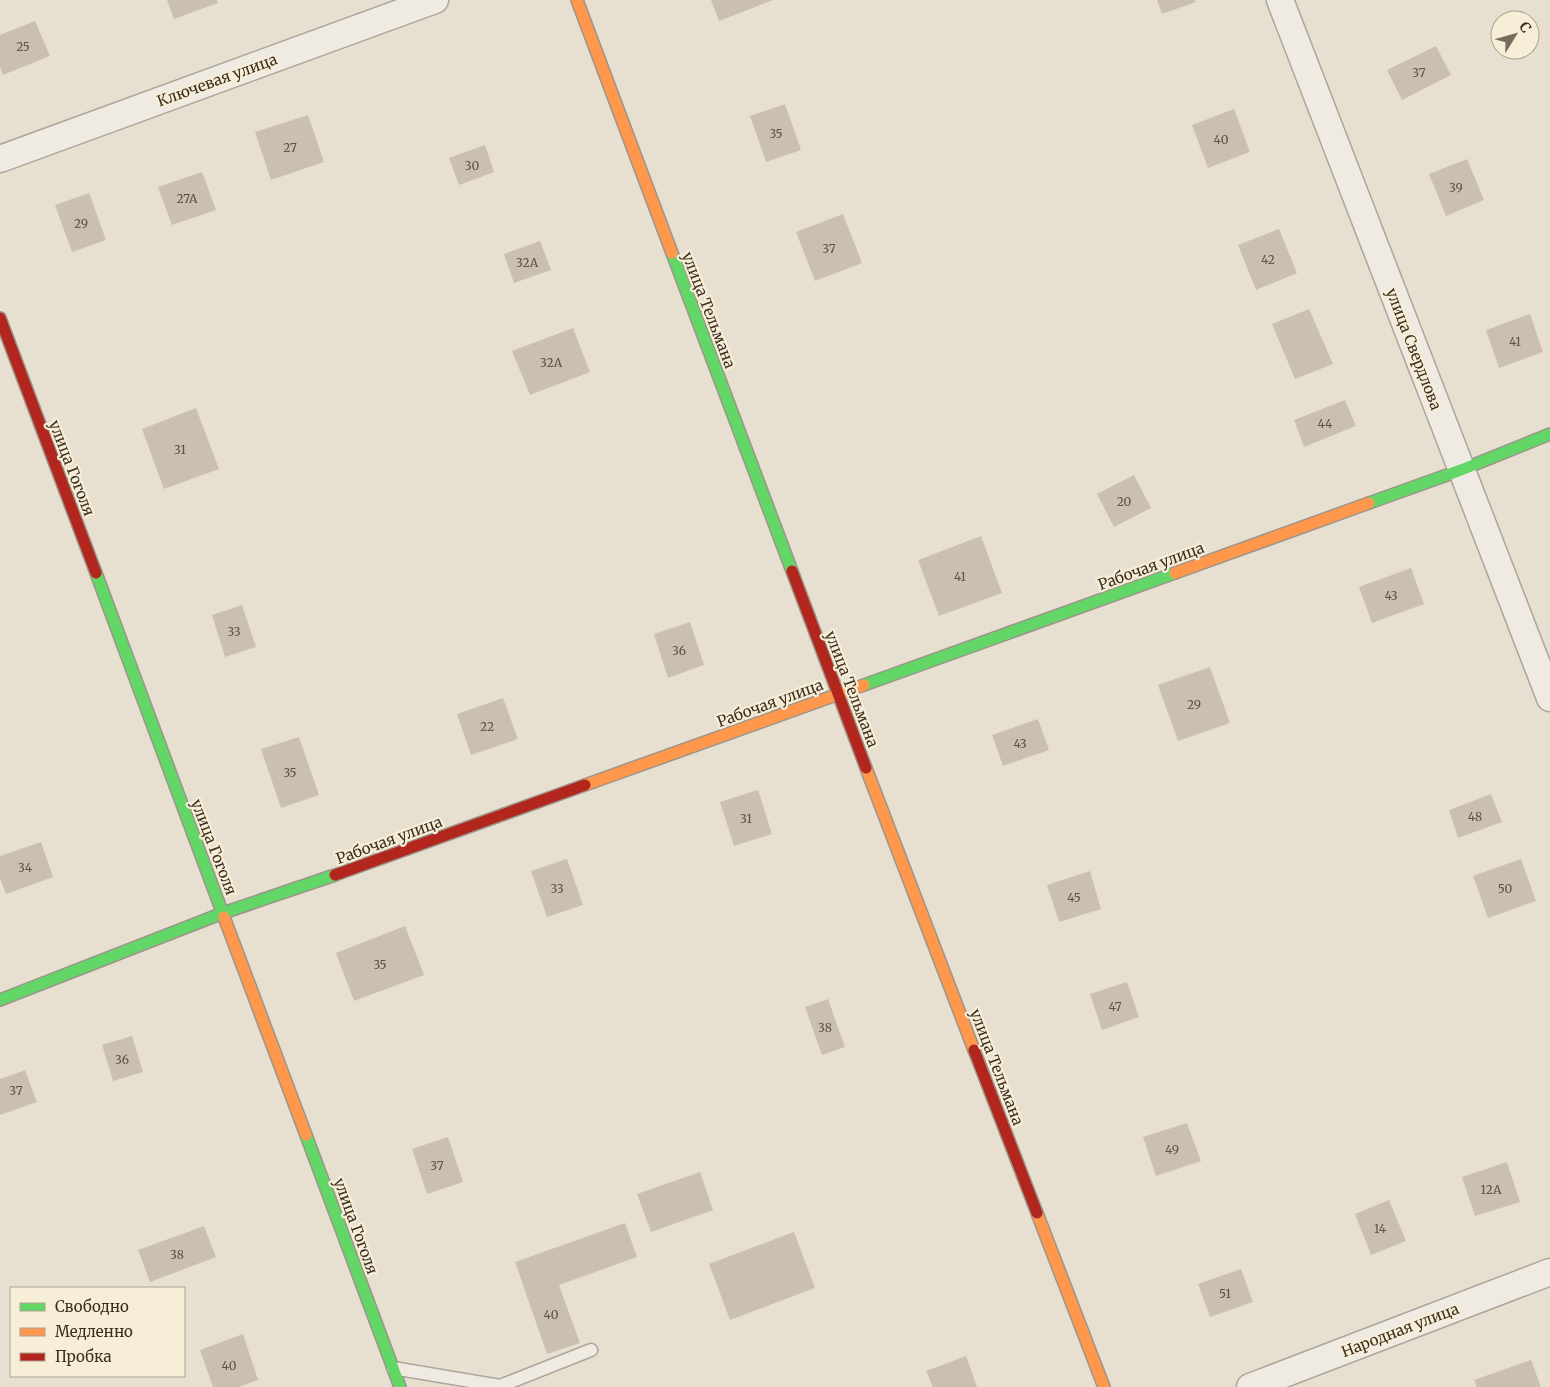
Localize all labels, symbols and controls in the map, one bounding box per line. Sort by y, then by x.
north arrow [1490,10,1540,60]
text: С [1515,18,1535,36]
house number: 25 [16,39,30,54]
street label: Ключевая улица [154,49,280,111]
house number: 37 [1412,65,1426,80]
house number: 35 [769,126,783,141]
house number: 40 [1214,132,1229,147]
house number: 27 [283,140,297,155]
house number: 30 [465,158,479,173]
house number: 39 [1449,180,1463,195]
house number: 27А [177,191,198,206]
house number: 29 [74,216,88,231]
house number: 37 [822,241,836,256]
street label: улица Тельмана [678,249,740,371]
house number: 42 [1261,252,1275,267]
house number: 32А [516,255,539,270]
street label: улица Свердлова [1382,285,1446,413]
house number: 41 [1509,334,1522,349]
house number: 32А [540,355,563,370]
house number: 44 [1318,416,1333,431]
street label: улица Гоголя [45,417,99,519]
house number: 31 [174,442,186,457]
house number: 20 [1117,494,1132,509]
street label: Рабочая улица [1095,538,1207,594]
house number: 41 [954,569,967,584]
house number: 43 [1384,588,1398,603]
house number: 33 [227,624,241,639]
street label: улица Тельмана [821,628,883,750]
house number: 36 [672,643,686,658]
street label: Рабочая улица [714,675,826,731]
house number: 29 [1187,697,1201,712]
house number: 22 [480,719,494,734]
house number: 43 [1013,736,1027,751]
house number: 35 [283,765,297,780]
street label: улица Гоголя [187,796,241,898]
house number: 48 [1468,809,1482,824]
house number: 31 [740,811,752,826]
street label: Рабочая улица [333,812,445,868]
house number: 34 [18,860,33,875]
house number: 33 [550,881,564,896]
house number: 50 [1498,881,1513,896]
house number: 45 [1067,890,1081,905]
house number: 35 [373,957,387,972]
house number: 47 [1108,999,1122,1014]
street label: улица Тельмана [966,1006,1028,1128]
house number: 38 [818,1020,832,1035]
house number: 36 [115,1052,129,1067]
house number: 37 [9,1083,23,1098]
house number: 49 [1165,1142,1179,1157]
house number: 37 [430,1158,444,1173]
street label: улица Гоголя [330,1175,382,1277]
house number: 12А [1481,1182,1502,1197]
house number: 14 [1374,1221,1387,1236]
house number: 38 [170,1247,184,1262]
house number: 51 [1219,1286,1231,1301]
legend [10,1287,185,1377]
text: Свободно [55,1297,129,1316]
street label: Народная улица [1339,1299,1461,1361]
house number: 40 [544,1307,559,1322]
text: Медленно [55,1322,133,1341]
text: Пробка [55,1347,112,1366]
house number: 40 [222,1358,237,1373]

